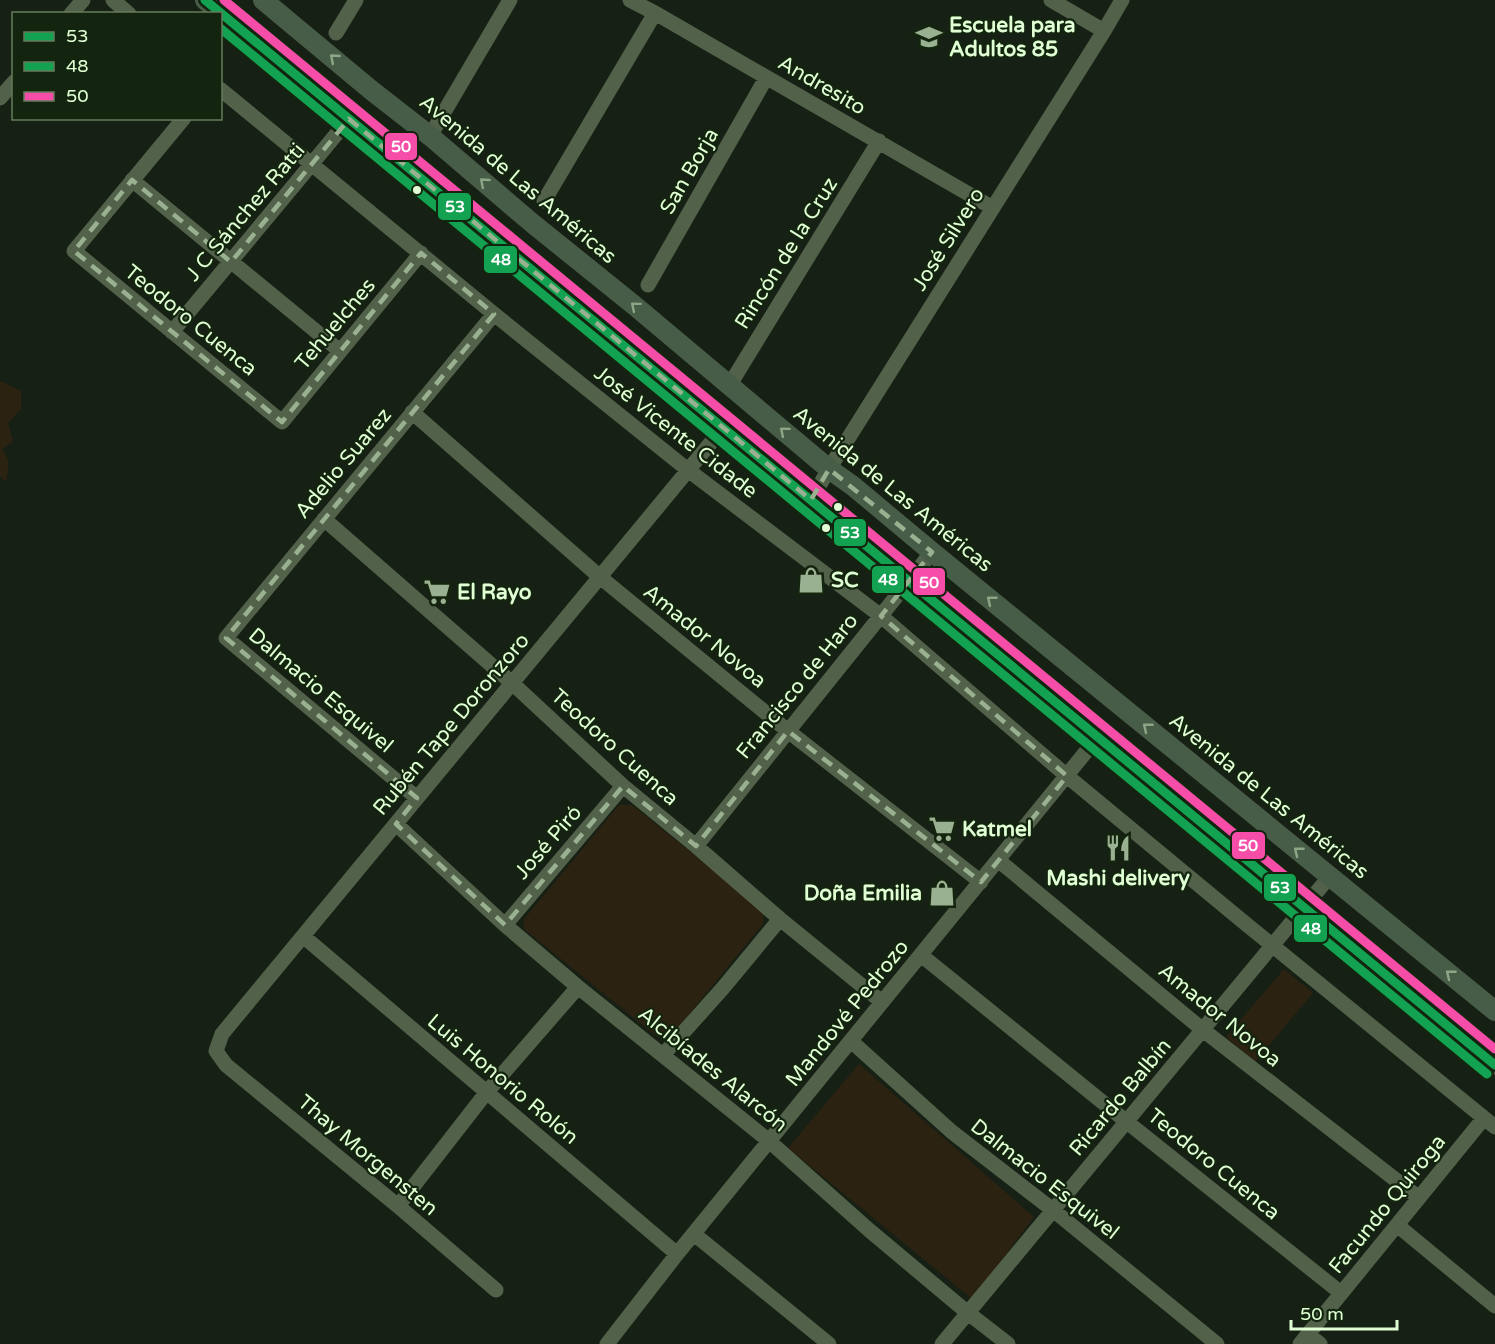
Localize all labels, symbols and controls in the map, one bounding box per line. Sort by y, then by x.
legend [12,12,222,120]
place label: Escuela para Adultos 85 [949,13,1076,62]
school or university icon: Escuela para Adultos 85 [914,22,944,52]
text: 53 [66,25,89,47]
street label: Andresito [773,50,870,121]
one-way arrow [330,54,341,65]
text: 48 [66,55,89,77]
text: 50 [66,85,89,107]
street label: Avenida de Las Américas [414,90,621,269]
street label: San Borja [655,124,724,219]
line badge: 50 [384,132,418,161]
text: 50 [391,137,411,157]
street label: J C Sánchez Ratti [180,138,310,286]
street label: Rincón de la Cruz [730,173,843,334]
one-way arrow [480,178,491,189]
street label: José Silvero [907,183,990,295]
unlabelled marker [411,184,423,196]
line badge: 53 [437,192,472,221]
text: 53 [445,197,465,217]
line badge: 48 [483,245,518,274]
text: 48 [491,250,511,270]
street label: Teodoro Cuenca [120,259,262,381]
street label: Tehuelches [290,273,381,375]
one-way arrow [631,303,642,314]
street label: José Vicente Cidade [589,361,762,504]
street label: Avenida de Las Américas [788,401,997,578]
street label: Adelio Suarez [290,403,397,524]
one-way arrow [780,428,791,439]
unlabelled marker [832,501,844,513]
line badge: 53 [833,518,867,547]
unlabelled marker [820,522,832,534]
text: 53 [840,523,860,543]
shop icon: SC [796,565,826,595]
line badge: 48 [871,565,905,594]
line badge: 50 [912,567,946,596]
place label: SC [831,568,859,593]
text: 48 [878,570,898,590]
text: 50 [919,573,939,593]
supermarket icon: El Rayo [422,577,452,607]
street label: Amador Novoa [638,579,771,694]
place label: El Rayo [457,580,532,605]
one-way arrow [987,596,998,607]
street label: Francisco de Haro [731,609,864,764]
street label: Dalmacio Esquivel [243,623,398,758]
street label: Rubén Tape Doronzoro [368,628,535,820]
street label: Teodoro Cuenca [546,684,684,811]
street label: Avenida de Las Américas [1164,708,1373,885]
one-way arrow [1143,724,1154,735]
street label: José Piró [510,800,587,884]
supermarket icon: Katmel [927,814,957,844]
place label: Katmel [962,817,1032,842]
line badge: 50 [1231,831,1266,860]
restaurant icon: Mashi delivery [1103,833,1133,863]
text: 50 [1238,836,1258,856]
one-way arrow [1294,847,1305,858]
place label: Mashi delivery [1046,866,1190,891]
line badge: 53 [1263,873,1297,902]
shop icon: Doña Emilia [927,878,957,908]
text: 53 [1270,878,1290,898]
place label: Doña Emilia [804,881,922,906]
line badge: 48 [1293,914,1328,943]
text: 48 [1301,919,1321,939]
street label: Mandové Pedrozo [780,935,914,1092]
street label: Amador Novoa [1153,958,1286,1073]
one-way arrow [1446,970,1457,981]
street label: Alcibíades Alarcón [633,1001,792,1137]
street label: Luis Honorio Rolón [422,1009,583,1150]
street label: Ricardo Balbín [1064,1034,1177,1161]
street label: Thay Morgensten [293,1090,443,1221]
street label: Teodoro Cuenca [1143,1103,1285,1225]
street label: Dalmacio Esquivel [966,1114,1124,1245]
street label: Facundo Quiroga [1324,1130,1451,1279]
scale bar [1291,1293,1398,1331]
text: 50 m [1300,1303,1344,1325]

